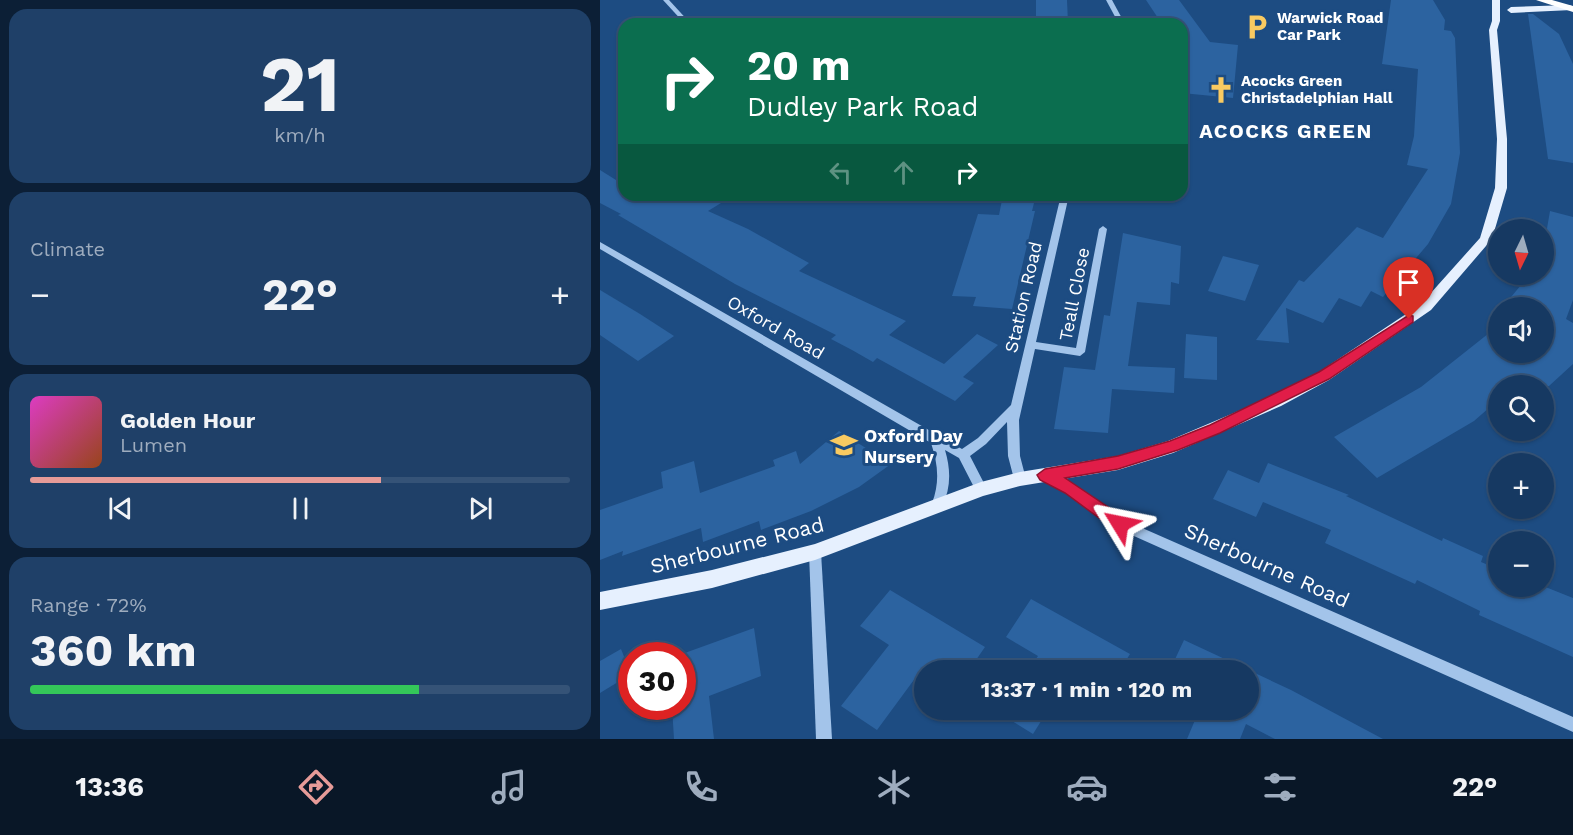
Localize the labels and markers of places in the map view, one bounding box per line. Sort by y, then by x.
place label: Warwick Road Car Park [1277,9,1383,44]
parking icon: Warwick Road Car Park [1242,12,1272,42]
place label: Acocks Green Christadelphian Hall [1241,72,1393,107]
church icon: Acocks Green Christadelphian Hall [1206,75,1236,105]
pin [1383,257,1434,319]
place label: Oxford Day Nursery [864,425,964,467]
school or university icon: Oxford Day Nursery [829,430,859,460]

